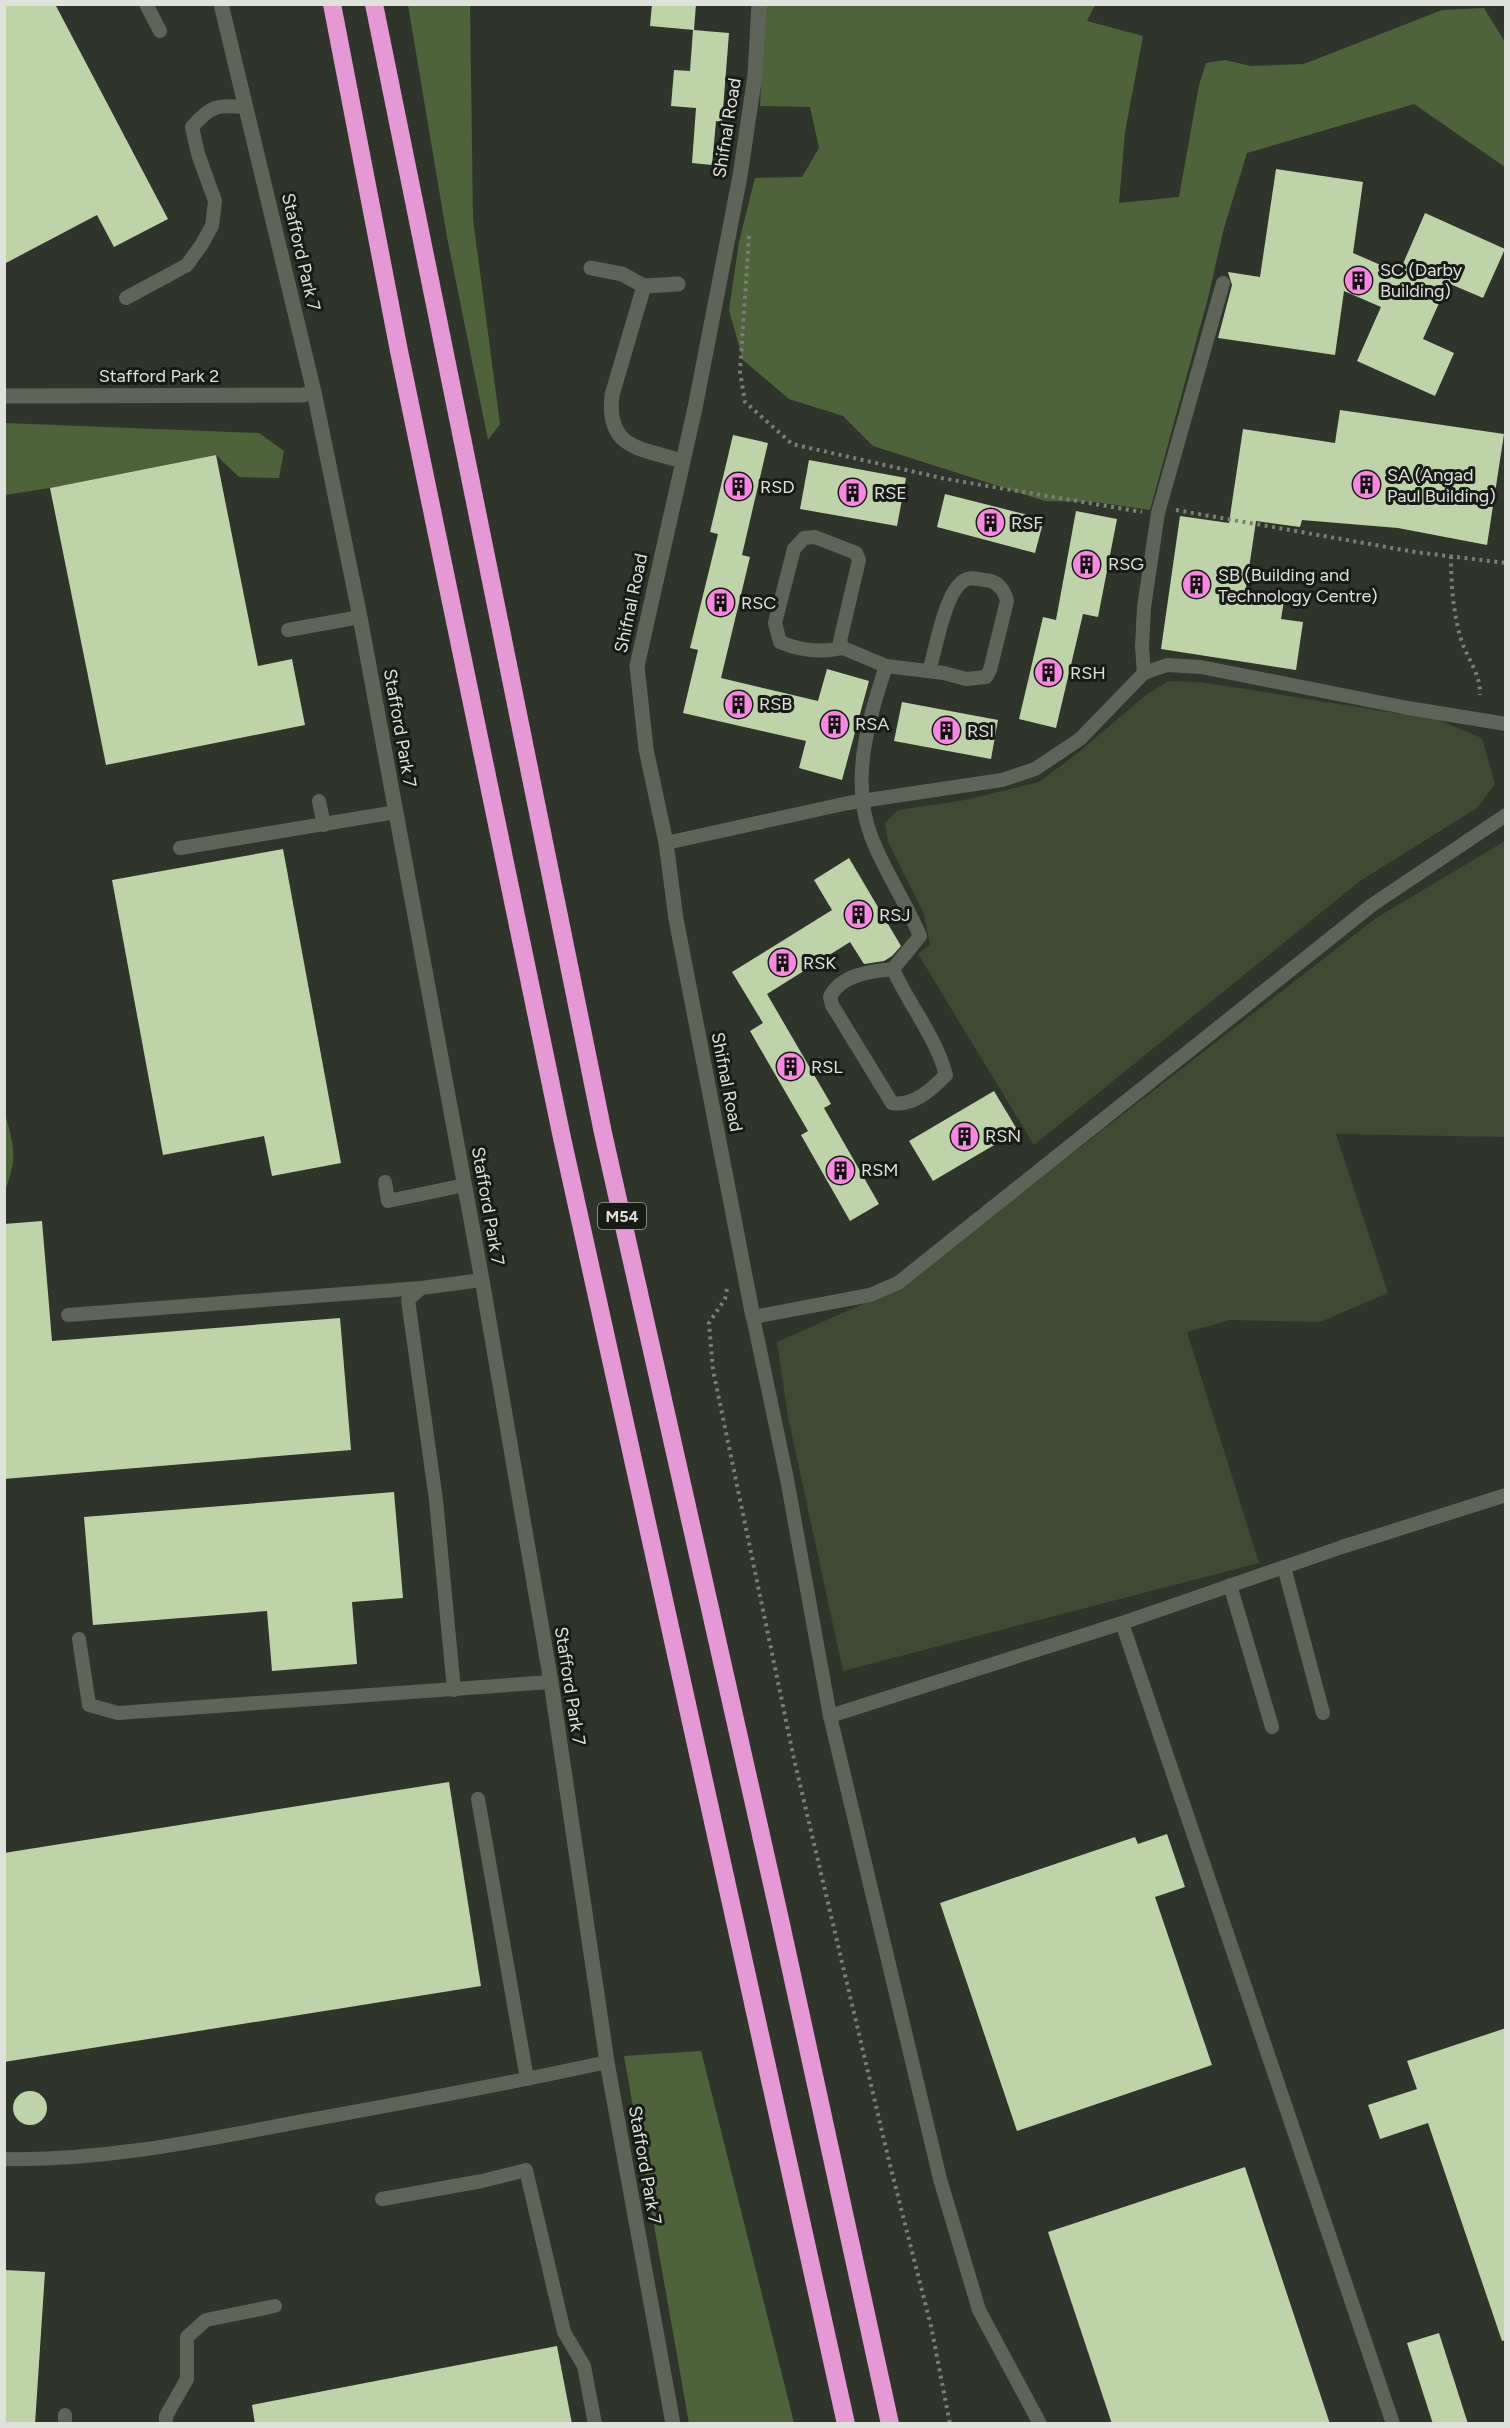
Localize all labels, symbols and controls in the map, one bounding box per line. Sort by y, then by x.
street label: Shifnal Road [708,76,746,180]
street label: Stafford Park 7 [277,191,325,313]
place label: SC (Darby Building) [1380,259,1463,302]
building icon: SC (Darby Building) [1343,264,1375,296]
street label: Stafford Park 2 [99,365,219,387]
place label: SA (Angad Paul Building) [1387,464,1496,507]
building icon: SA (Angad Paul Building) [1350,469,1382,501]
building icon: RSD [723,471,755,503]
place label: RSD [760,476,795,498]
building icon: RSE [837,477,869,509]
place label: RSE [874,482,907,504]
building icon: RSF [974,507,1006,539]
place label: RSF [1011,512,1043,534]
building icon: RSG [1071,548,1103,580]
street label: Shifnal Road [610,551,652,655]
place label: RSG [1108,553,1144,575]
place label: SB (Building and Technology Centre) [1218,564,1378,607]
building icon: SB (Building and Technology Centre) [1181,569,1213,601]
building icon: RSC [704,587,736,619]
place label: RSC [741,592,776,614]
building icon: RSH [1033,657,1065,689]
place label: RSH [1070,662,1106,684]
street label: Stafford Park 7 [379,667,421,789]
building icon: RSB [722,688,754,720]
place label: RSB [759,693,792,715]
building icon: RSA [818,708,850,740]
place label: RSA [855,713,890,735]
building icon: RSI [930,715,962,747]
place label: RSI [967,720,994,742]
building icon: RSJ [842,899,874,931]
place label: RSJ [879,904,911,926]
building icon: RSK [766,947,798,979]
place label: RSK [803,952,836,974]
street label: Shifnal Road [707,1030,747,1134]
building icon: RSL [774,1051,806,1083]
place label: RSL [811,1056,843,1078]
building icon: RSN [948,1120,980,1152]
place label: RSN [985,1125,1021,1147]
street label: Stafford Park 7 [467,1145,509,1267]
building icon: RSM [824,1154,856,1186]
place label: RSM [861,1159,899,1181]
road number: M54 [598,1203,646,1229]
street label: Stafford Park 7 [550,1625,590,1747]
street label: Stafford Park 7 [624,2104,666,2226]

